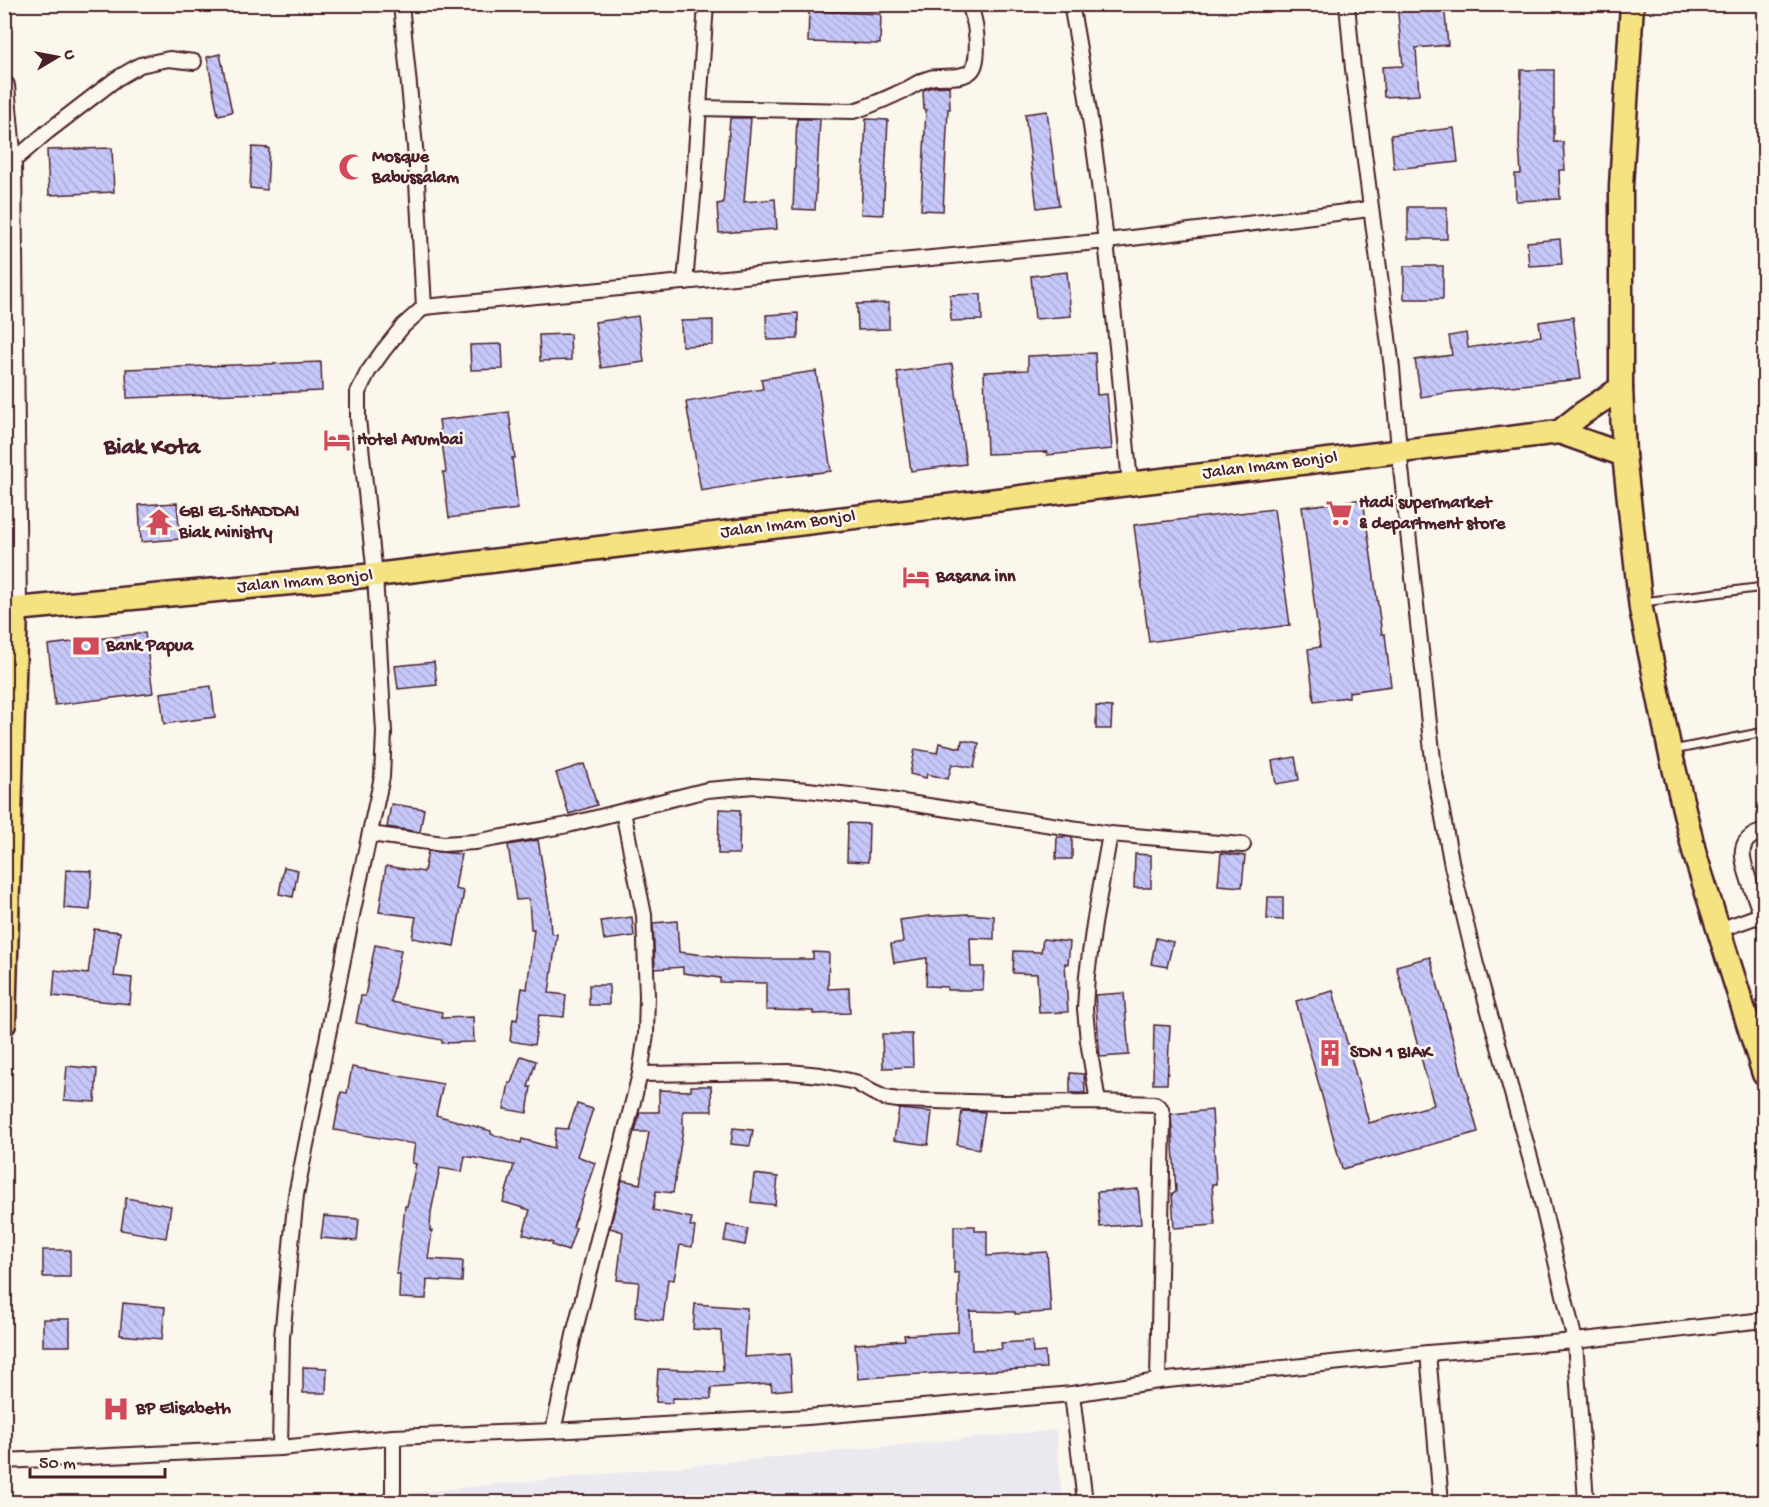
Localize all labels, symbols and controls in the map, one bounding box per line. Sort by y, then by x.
north arrow [27,27,87,87]
text: U [58,49,79,62]
place label: Mosque Babussalam [371,147,459,189]
mosque icon: Mosque Babussalam [337,152,367,182]
hotel icon: Hotel Arumbai [322,425,352,455]
place label: Hotel Arumbai [357,430,463,451]
district label: Biak Kota [103,434,202,463]
street label: Jalan Imam Bonjol [1201,447,1339,485]
place label: Hadi supermarket & department store [1359,493,1506,535]
supermarket icon: Hadi supermarket & department store [1324,498,1354,528]
place label: GBI EL-SHADDAI Biak Ministry [178,502,299,544]
street label: Jalan Imam Bonjol [719,506,857,544]
temple icon: GBI EL-SHADDAI Biak Ministry [144,507,174,537]
hotel icon: Basana inn [901,562,931,592]
street label: Jalan Imam Bonjol [236,566,374,598]
place label: Basana inn [935,567,1016,588]
bank icon: Bank Papua [71,631,101,661]
place label: Bank Papua [105,636,194,657]
building icon: SDN 1 BIAK [1315,1038,1345,1068]
place label: SDN 1 BIAK [1350,1043,1434,1064]
hospital icon: BP Elisabeth [101,1394,131,1424]
place label: BP Elisabeth [135,1399,231,1420]
scale bar [30,1441,165,1479]
text: 50 m [39,1454,76,1475]

